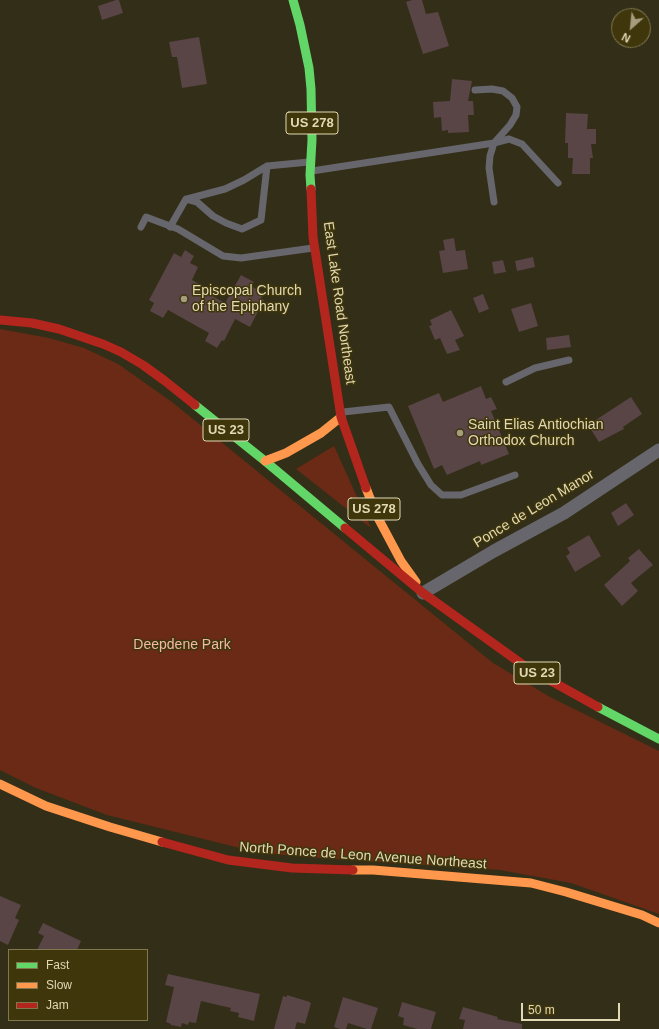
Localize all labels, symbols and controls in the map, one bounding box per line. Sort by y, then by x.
north arrow [611,8,651,48]
text: N [620,31,632,45]
road number: US 278 [286,112,338,134]
street label: East Lake Road Northeast [319,221,359,385]
place label: Episcopal Church of the Epiphany [192,283,302,316]
marker: Episcopal Church of the Epiphany [179,294,189,304]
place label: Saint Elias Antiochian Orthodox Church [468,417,603,450]
road number: US 23 [203,419,249,441]
marker: Saint Elias Antiochian Orthodox Church [455,428,465,438]
street label: Ponce de Leon Manor [471,466,597,552]
road number: US 278 [348,498,400,520]
park label: Deepdene Park [133,637,231,653]
road number: US 23 [514,662,560,684]
street label: North Ponce de Leon Avenue Northeast [239,839,487,873]
legend [8,949,148,1021]
text: Fast [46,958,69,972]
text: Slow [46,978,72,992]
scale bar [523,995,622,1021]
text: Jam [46,998,69,1012]
text: 50 m [528,1003,555,1017]

